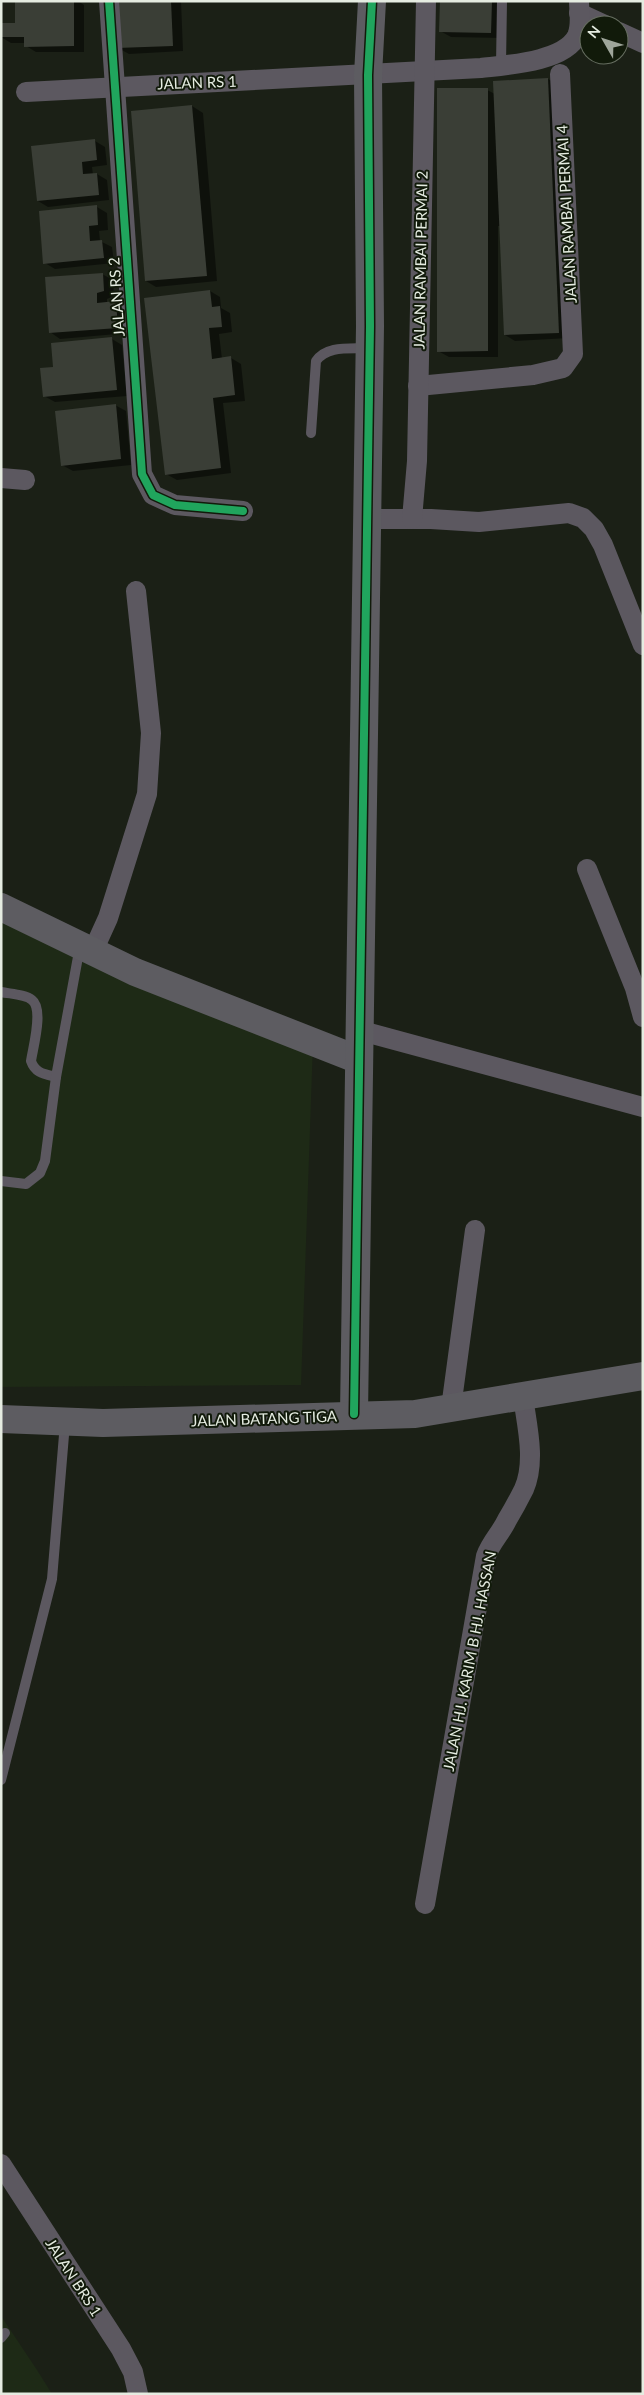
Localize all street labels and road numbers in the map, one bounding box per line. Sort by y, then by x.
street label: JALAN RS 1 [157,72,237,92]
street label: JALAN RAMBAI PERMAI 4 [552,124,580,304]
street label: JALAN RAMBAI PERMAI 2 [409,171,431,349]
street label: JALAN RS 2 [104,257,128,337]
street label: JALAN BATANG TIGA [191,1406,338,1430]
street label: JALAN HJ. KARIM B HJ. HASSAN [439,1549,499,1773]
street label: JALAN BRS 1 [42,2235,106,2319]

